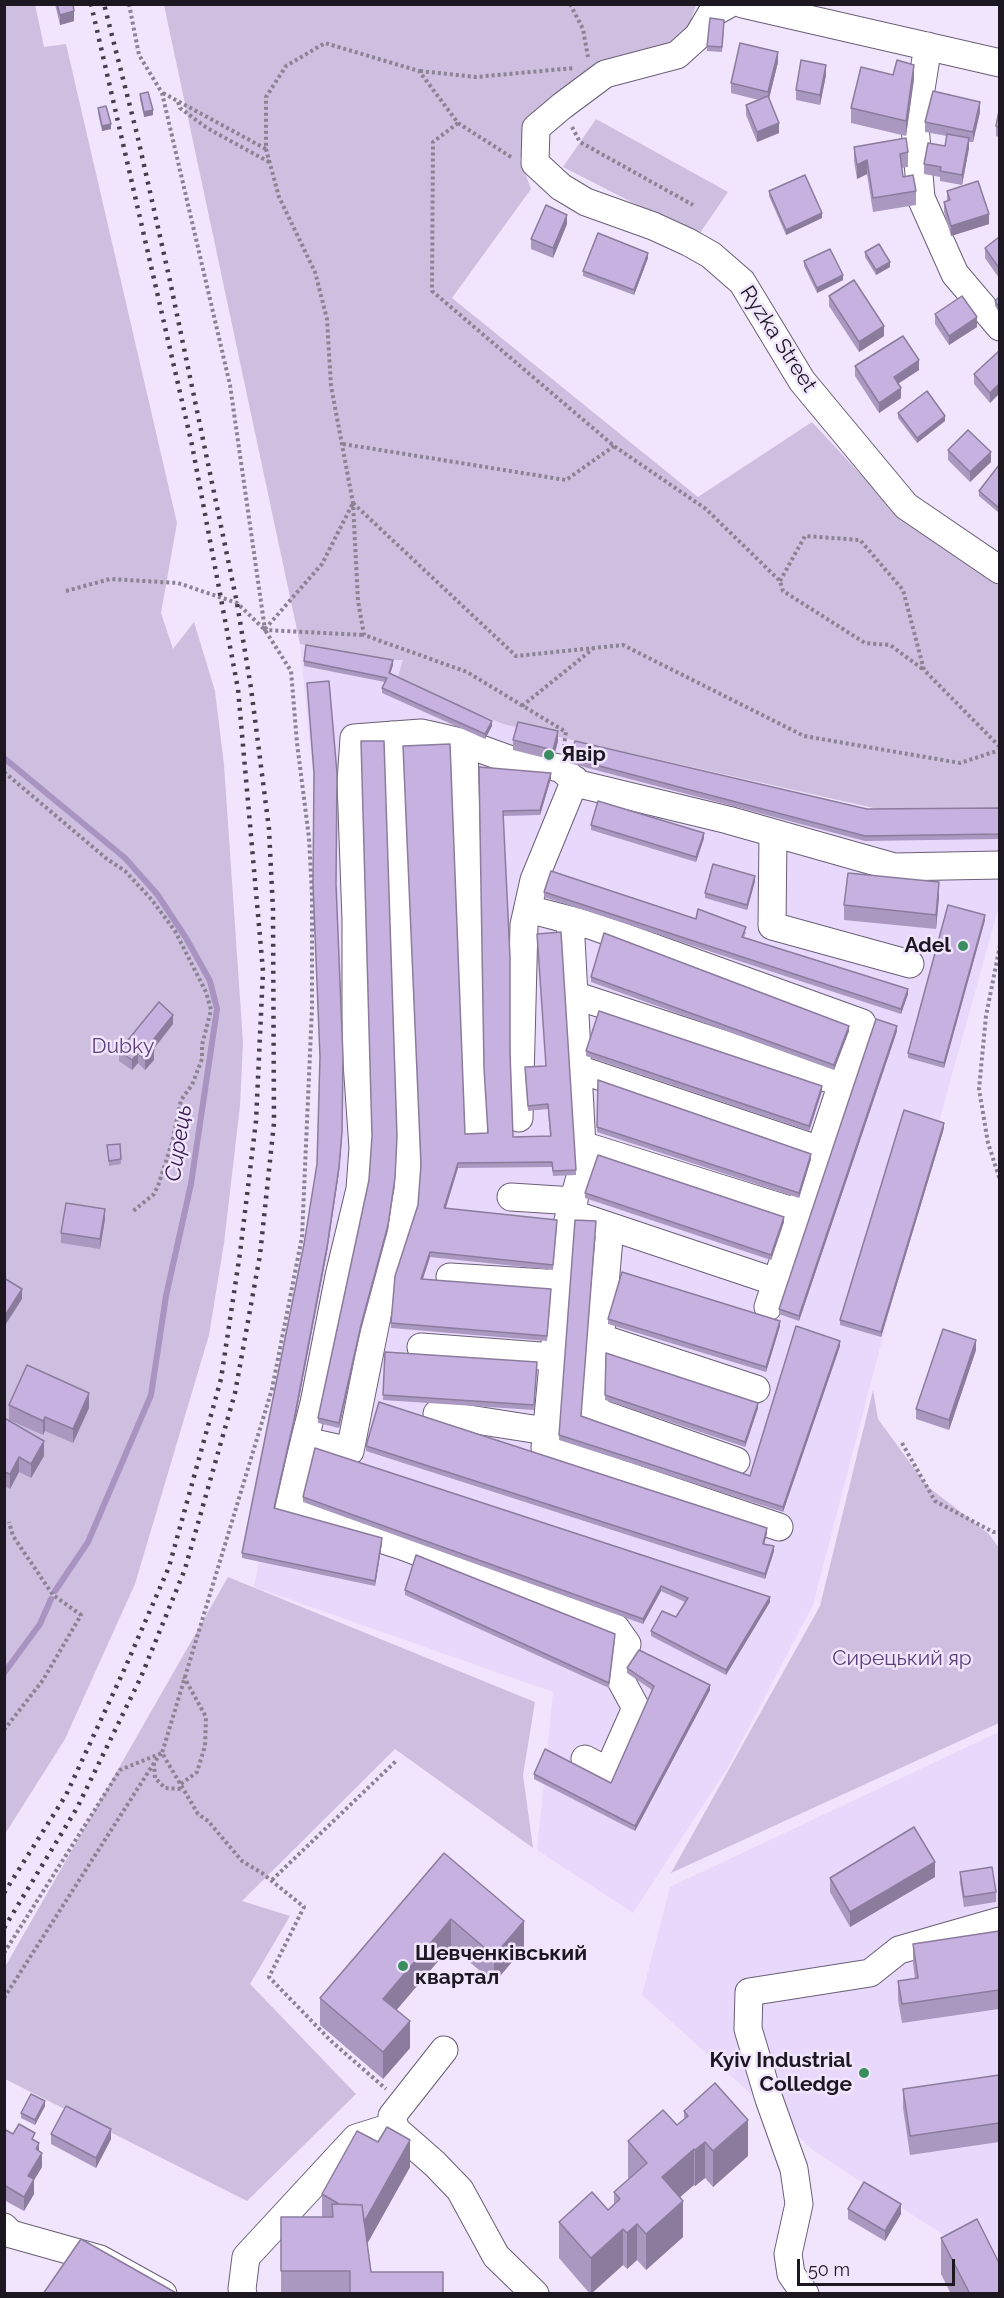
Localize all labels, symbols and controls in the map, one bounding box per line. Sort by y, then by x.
street label: Ryzka Street [734,281,822,397]
place label: Явір [561,742,606,768]
marker: Явір [542,748,556,762]
place label: Adel [904,933,951,959]
marker: Adel [956,939,970,953]
park label: Dubky [92,1034,154,1060]
water label: Сирець [160,1103,198,1183]
park label: Сирецький яр [832,1646,972,1672]
place label: Шевченківський квартал [415,1941,587,1991]
marker: Шевченківський квартал [396,1959,410,1973]
place label: Kyiv Industrial Colledge [709,2048,852,2098]
marker: Kyiv Industrial Colledge [857,2066,871,2080]
scale bar [800,2247,958,2285]
text: 50 m [808,2259,850,2280]

